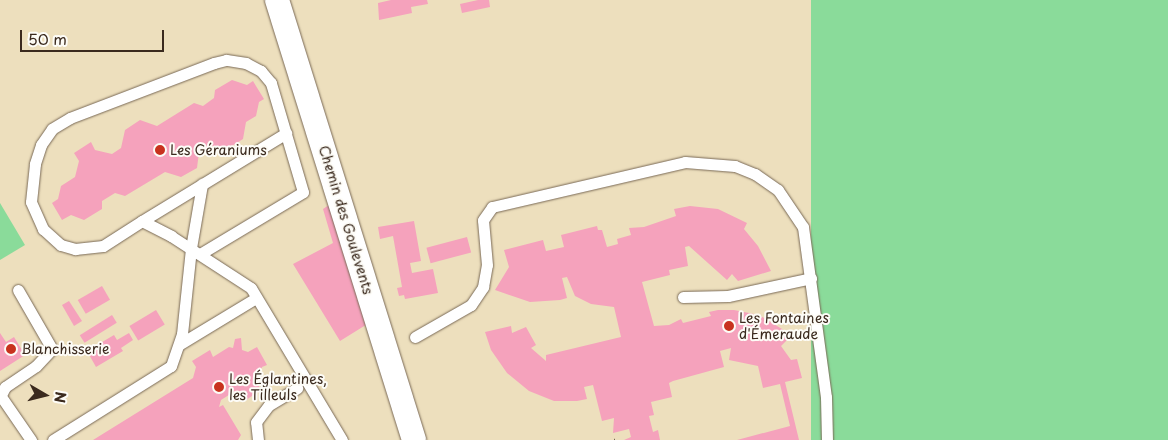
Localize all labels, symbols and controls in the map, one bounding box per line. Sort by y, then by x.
scale bar [22,20,166,52]
text: 50 m [28,27,67,50]
place label: Les Géraniums [170,142,270,158]
street label: Chemin des Goulevents [315,143,377,297]
marker: Les Géraniums [154,144,166,156]
place label: Les Fontaines d'Émeraude [739,310,829,342]
marker: Les Fontaines d'Émeraude [723,320,735,332]
place label: Blanchisserie [21,341,109,357]
marker: Blanchisserie [5,343,17,355]
north arrow [20,370,70,420]
place label: Les Églantines, les Tilleuls [229,371,329,404]
marker: Les Églantines, les Tilleuls [213,381,225,393]
text: N [49,390,72,404]

